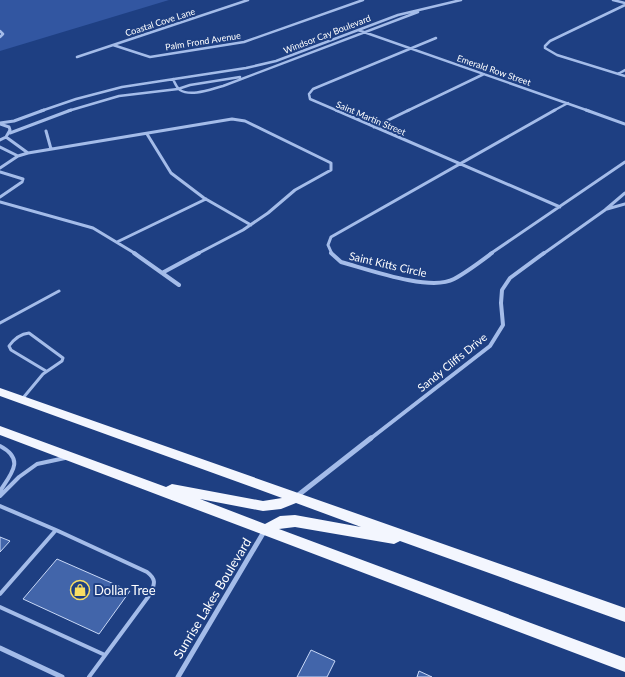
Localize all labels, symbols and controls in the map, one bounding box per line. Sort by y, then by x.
street label: Coastal Cove Lane [124,5,197,38]
street label: Windsor Cay Boulevard [282,12,372,56]
street label: Palm Frond Avenue [164,30,242,52]
street label: Emerald Row Street [456,52,533,88]
street label: Saint Martin Street [335,98,408,138]
street label: Saint Kitts Circle [348,249,428,279]
street label: Sandy Cliffs Drive [415,330,489,394]
street label: Sunrise Lakes Boulevard [170,535,254,661]
shop icon: Dollar Tree [69,579,91,601]
place label: Dollar Tree [94,582,156,598]

